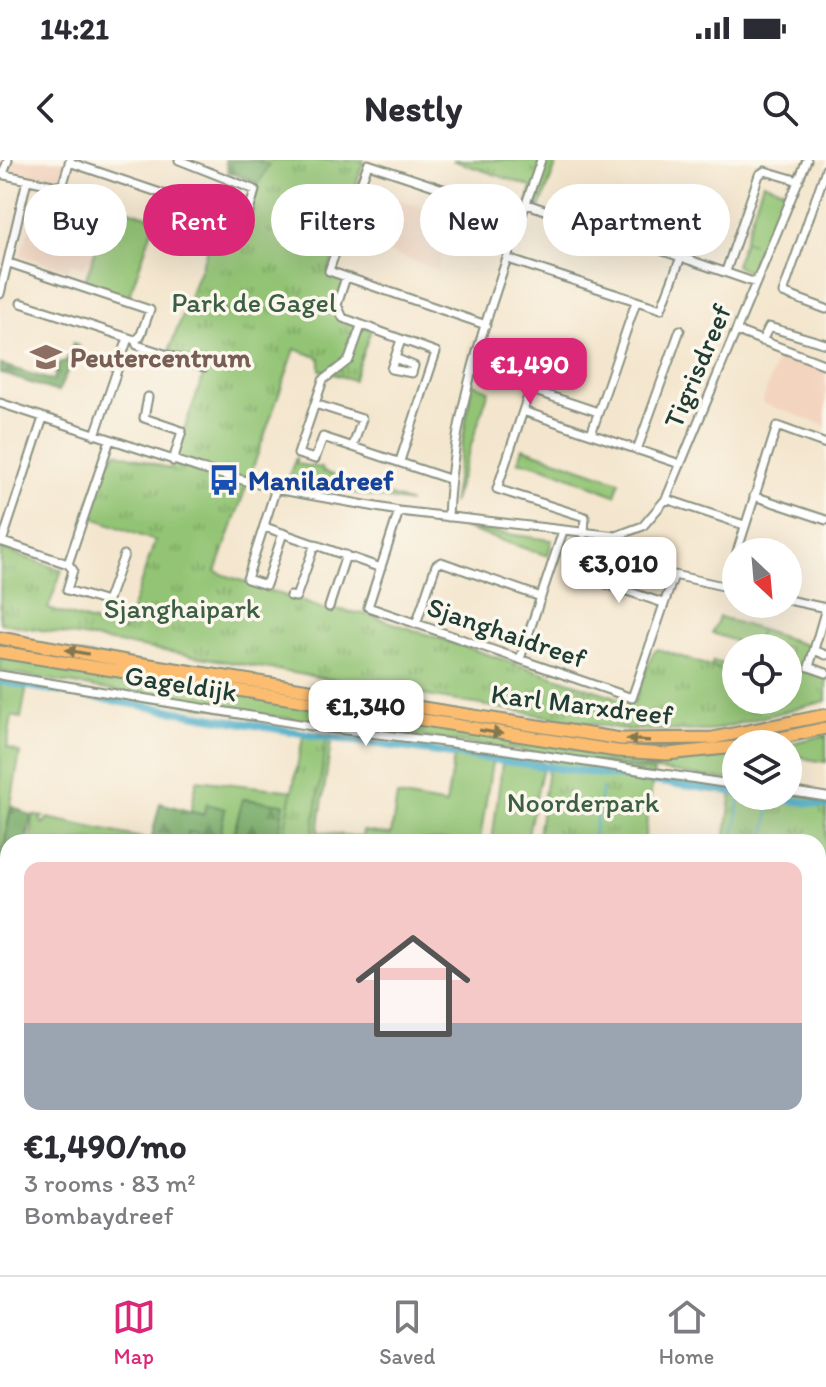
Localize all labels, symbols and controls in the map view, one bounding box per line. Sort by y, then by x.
text: 14:21 [40,10,109,47]
icon: back [24,86,68,130]
icon: search [758,86,802,130]
text: Nestly [364,87,462,130]
chip: Buy [24,184,127,256]
chip: Rent [143,184,255,256]
chip: Filters [271,184,404,256]
chip: New [420,184,527,256]
chip: Apartment [543,184,730,256]
park label: Park de Gagel [171,285,337,319]
street label: Tigrisdreef [656,299,738,433]
pin: €1,490 [465,338,595,406]
school or university icon: Peutercentrum [29,340,63,374]
place label: Peutercentrum [70,340,252,374]
text: €1,490 [491,348,569,380]
bus stop icon: Maniladreef [207,463,241,497]
place label: Maniladreef [248,463,394,497]
pin: €3,010 [554,537,684,605]
north arrow [722,538,802,618]
map controls [722,538,802,810]
text: €3,010 [579,547,659,579]
street label: Sjanghaidreef [423,589,591,675]
park label: Sjanghaipark [104,591,261,625]
button: locate [722,634,802,714]
one-way arrow [65,645,90,657]
street label: Gageldijk [123,657,239,709]
street label: Karl Marxdreef [489,676,675,732]
pin: €1,340 [301,680,431,748]
text: €1,340 [327,690,405,722]
one-way arrow [479,726,504,739]
button: layers [722,730,802,810]
one-way arrow [626,733,651,746]
park label: Noorderpark [507,785,660,819]
icon: home [341,914,485,1058]
text: €1,490/mo [24,1126,187,1167]
text: 3 rooms · 83 m² [24,1167,196,1199]
text: Bombaydreef [24,1199,174,1231]
tab: Map [112,1295,156,1370]
tab: Saved [379,1295,435,1370]
tab: Home [659,1295,714,1370]

